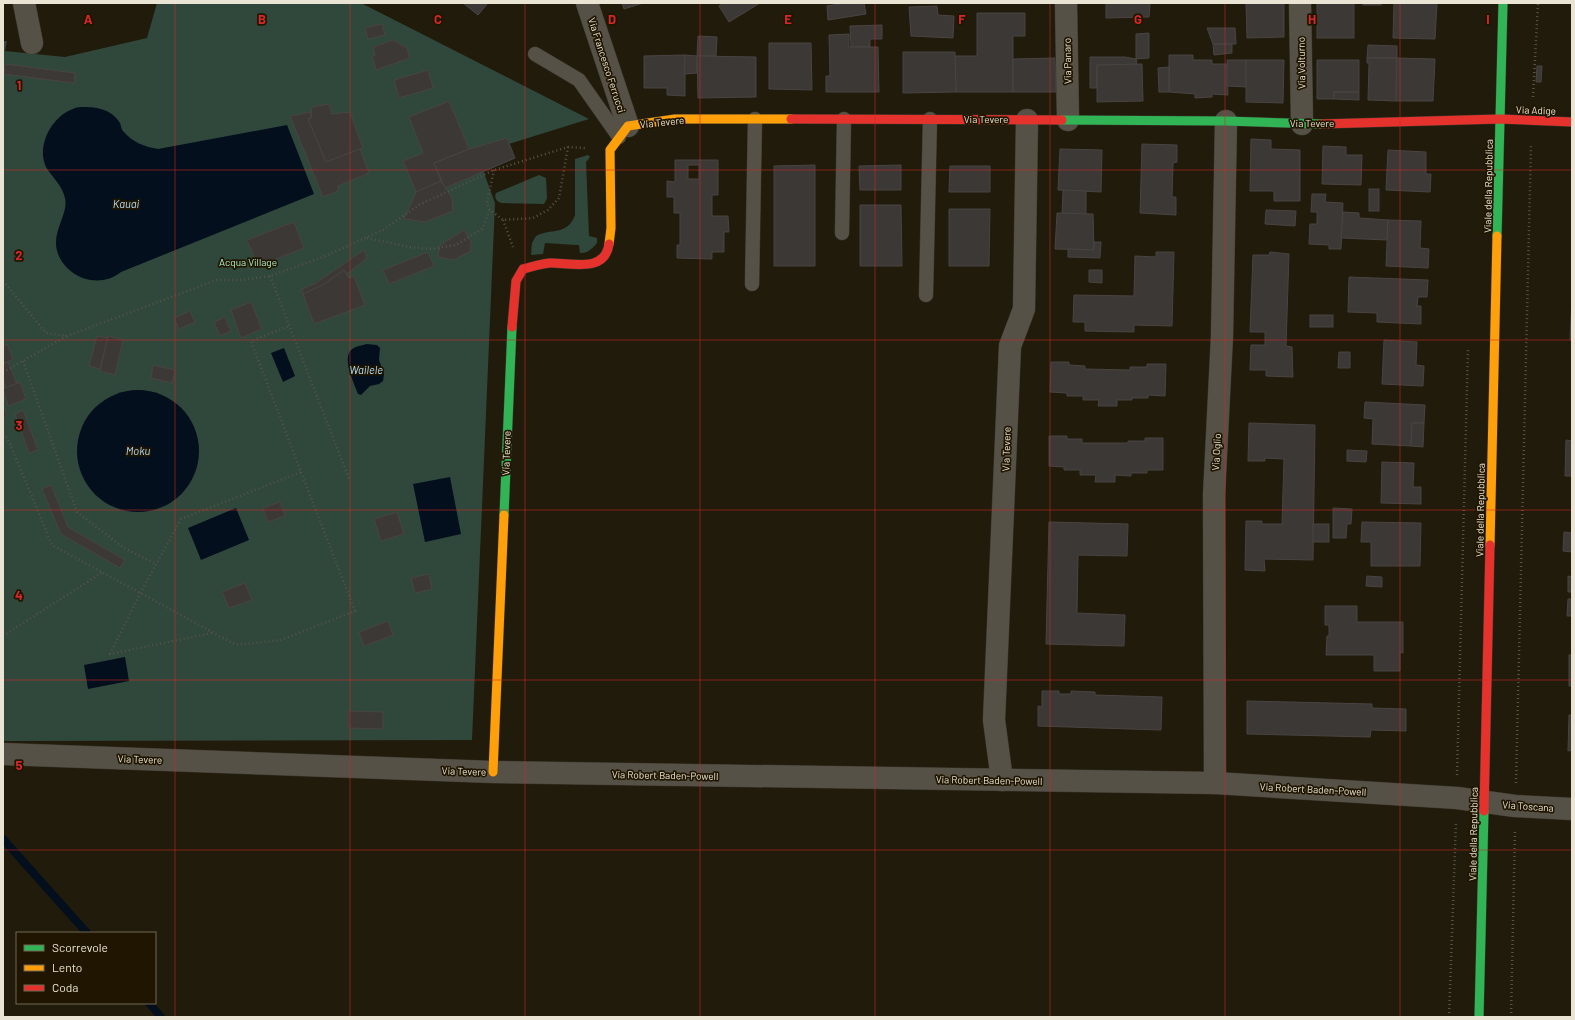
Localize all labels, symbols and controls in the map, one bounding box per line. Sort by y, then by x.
text: A [84,11,93,27]
text: B [258,11,266,27]
text: C [434,11,442,27]
text: D [608,11,616,27]
text: E [784,11,792,27]
text: F [958,11,966,27]
text: G [1134,11,1142,27]
text: H [1308,11,1316,27]
text: I [1486,11,1490,27]
street label: Via Francesco Ferrucci [586,16,628,114]
street label: Via Volturno [1295,37,1307,89]
street label: Via Panaro [1061,38,1073,84]
text: 1 [17,77,21,93]
street label: Via Adige [1516,103,1556,117]
street label: Via Tevere [964,113,1008,125]
street label: Via Tevere [639,114,685,130]
street label: Via Tevere [1290,117,1334,129]
street label: Viale della Repubblica [1481,139,1495,233]
water label: Kauai [113,197,140,210]
text: 2 [15,247,23,263]
park label: Acqua Village [219,256,277,268]
water label: Wailele [349,363,383,376]
text: 3 [15,417,23,433]
street label: Via Tevere [999,427,1013,471]
street label: Via Tevere [499,431,513,475]
street label: Via Oglio [1209,433,1223,471]
water label: Moku [126,444,151,457]
street label: Viale della Repubblica [1473,463,1487,557]
text: 4 [15,587,23,603]
street label: Via Tevere [118,752,162,766]
text: 5 [15,757,23,773]
street label: Via Tevere [442,764,486,778]
street label: Via Robert Baden-Powell [612,768,718,782]
street label: Via Robert Baden-Powell [936,773,1042,787]
street label: Via Robert Baden-Powell [1259,780,1367,798]
street label: Viale della Repubblica [1466,787,1480,881]
street label: Via Toscana [1502,798,1554,814]
legend [16,932,156,1004]
text: Scorrevole [52,940,108,954]
text: Lento [52,960,82,974]
text: Coda [52,980,79,994]

